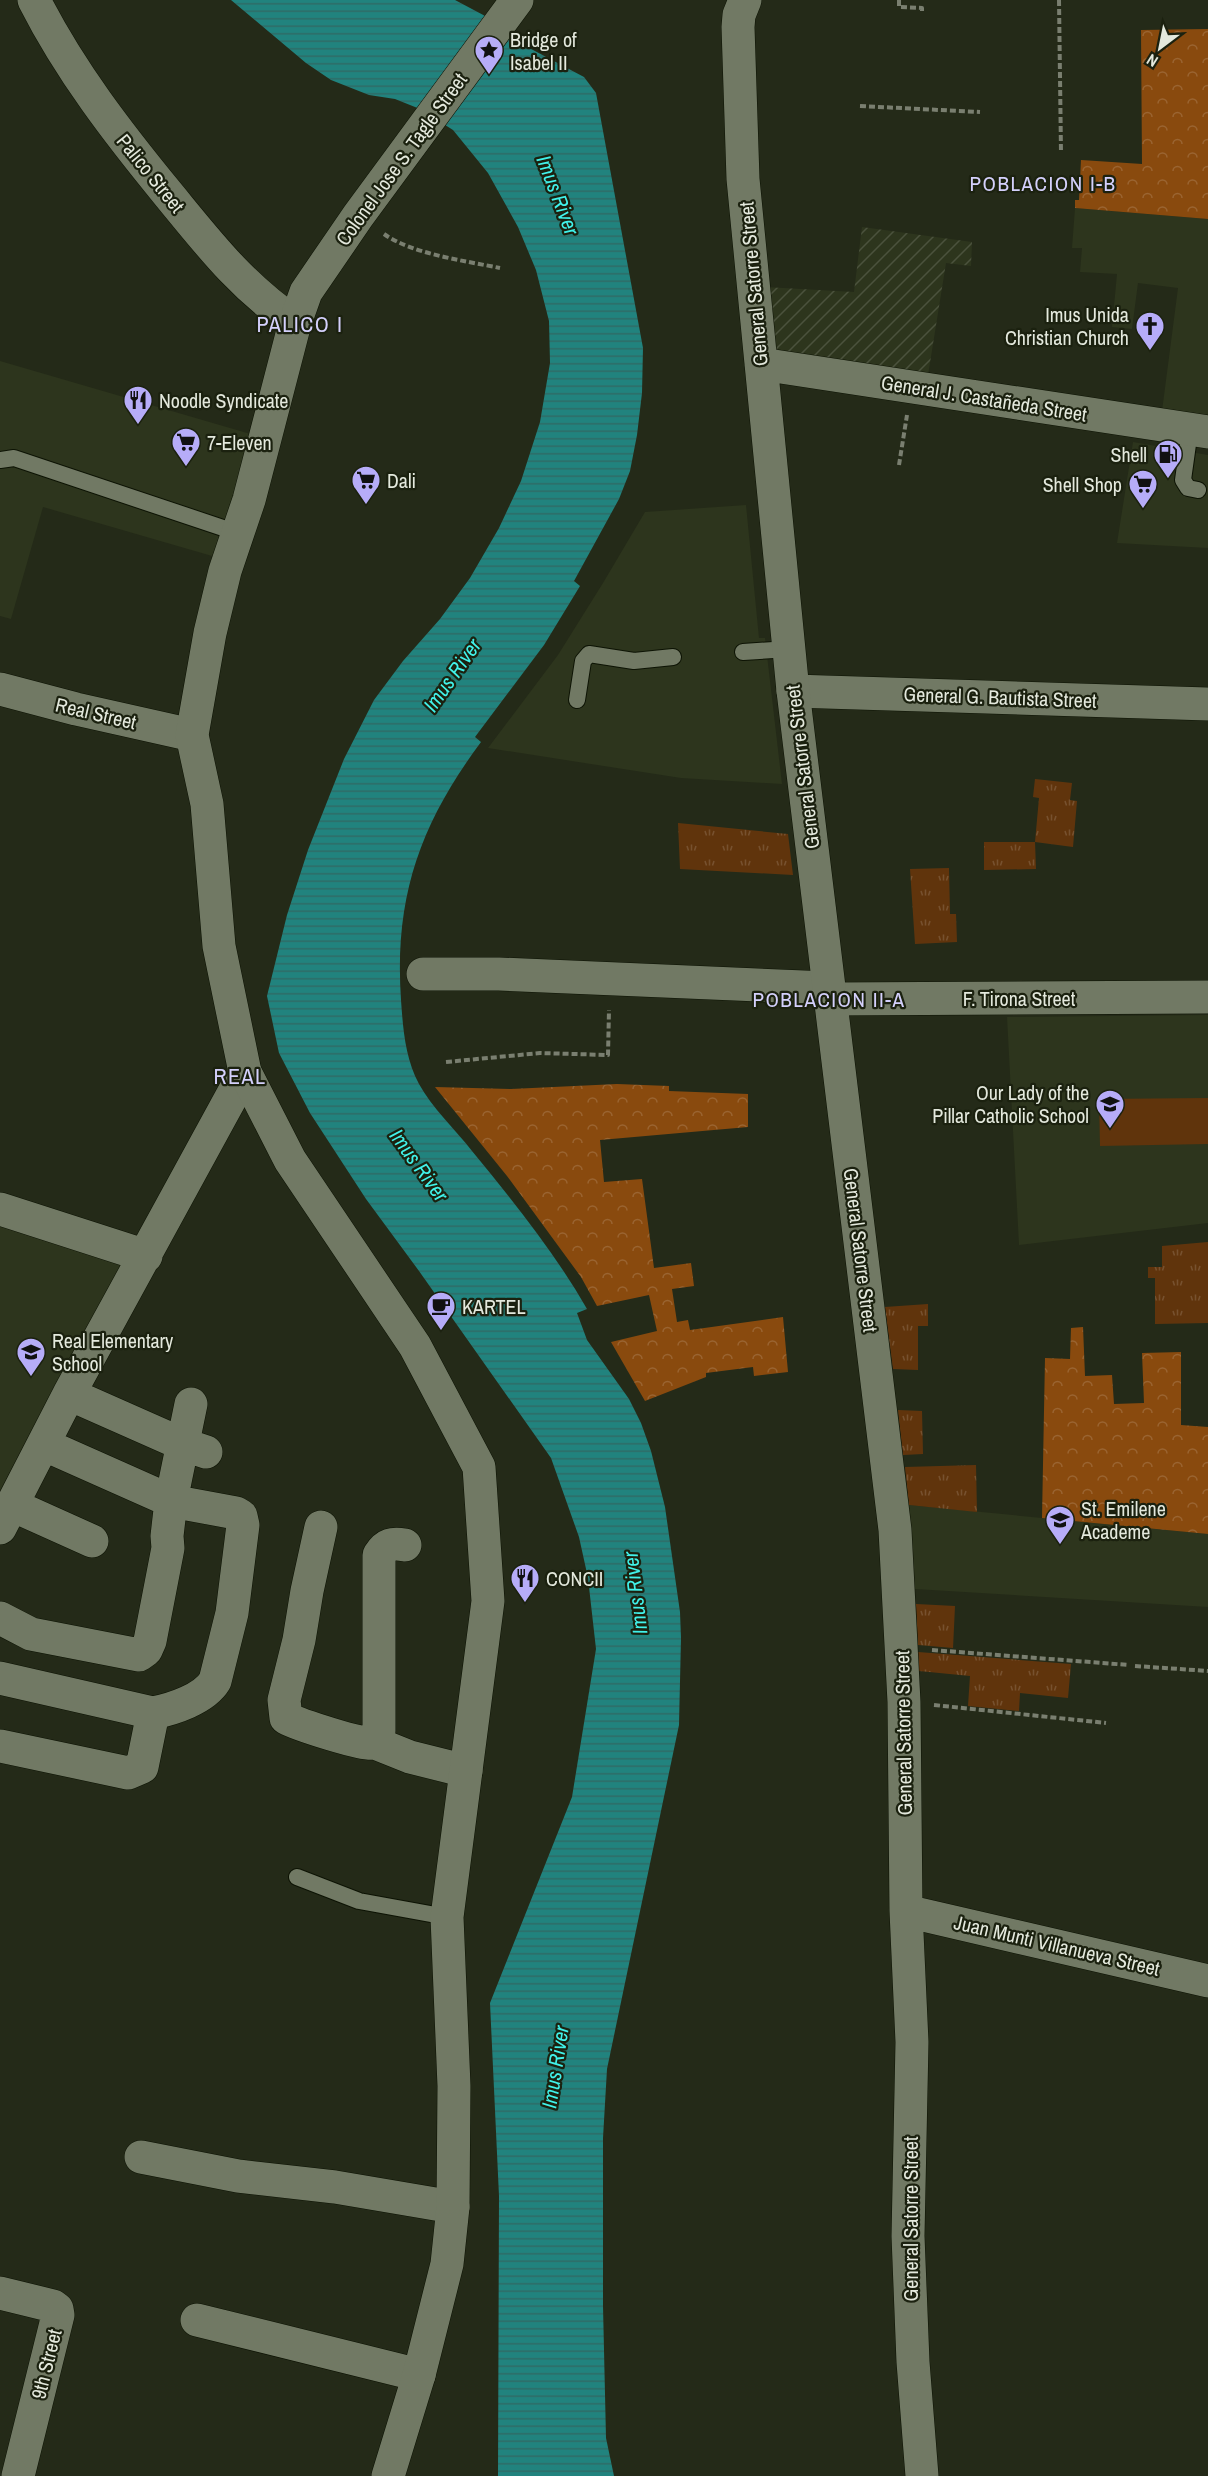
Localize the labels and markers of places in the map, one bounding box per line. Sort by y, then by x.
place label: Bridge of Isabel II [510,26,577,76]
place icon: Bridge of Isabel II [473,34,505,76]
place label: Imus Unida Christian Church [1005,301,1129,351]
church icon: Imus Unida Christian Church [1134,310,1166,352]
restaurant icon: Noodle Syndicate [122,384,154,426]
place label: Noodle Syndicate [159,387,288,414]
supermarket icon: 7-Eleven [170,426,202,468]
place label: 7-Eleven [207,429,272,456]
fuel station icon: Shell [1152,438,1184,480]
place label: Shell [1111,441,1147,468]
supermarket icon: Dali [350,464,382,506]
place label: Dali [387,467,416,494]
supermarket icon: Shell Shop [1127,468,1159,510]
place label: Shell Shop [1043,471,1122,498]
place label: Our Lady of the Pillar Catholic School [932,1079,1089,1129]
school or university icon: Our Lady of the Pillar Catholic School [1094,1088,1126,1130]
cafe icon: KARTEL [425,1290,457,1332]
place label: KARTEL [462,1293,526,1320]
place label: Real Elementary School [52,1327,174,1377]
school or university icon: Real Elementary School [15,1336,47,1378]
place label: St. Emilene Academe [1080,1495,1166,1545]
school or university icon: St. Emilene Academe [1044,1504,1076,1546]
restaurant icon: CONCII [509,1562,541,1604]
place label: CONCII [546,1565,603,1592]

